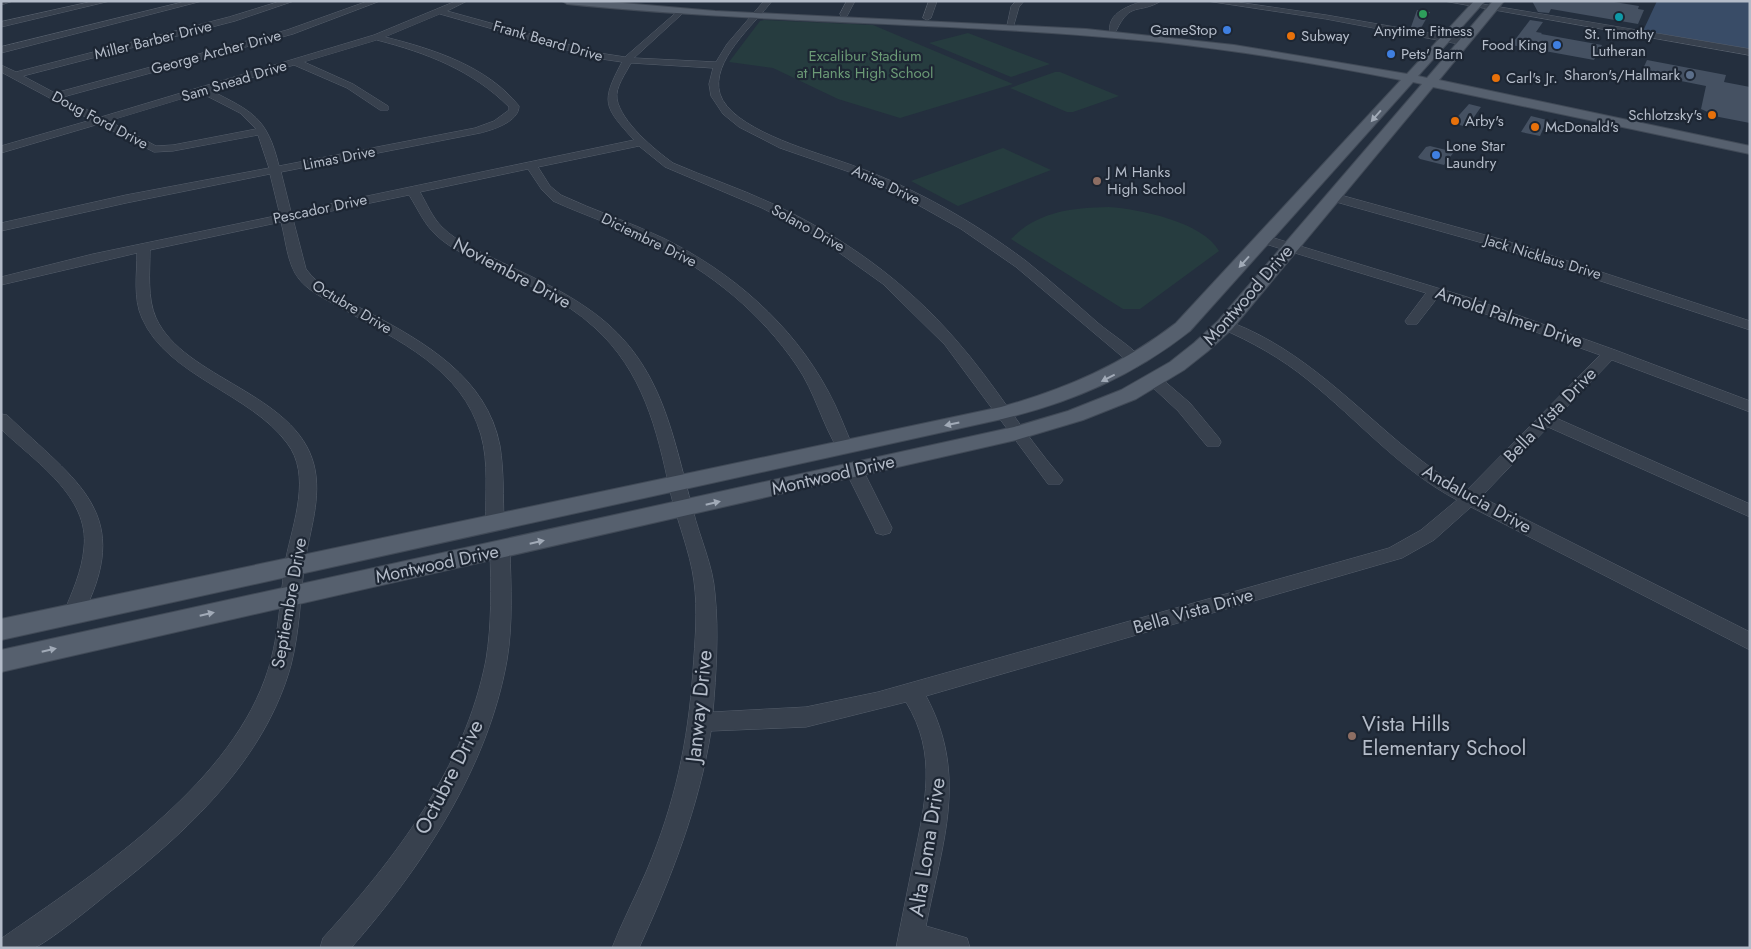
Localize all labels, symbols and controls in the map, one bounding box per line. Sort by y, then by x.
marker: Anytime Fitness [1417,8,1429,20]
marker: St. Timothy Lutheran [1613,11,1625,23]
street label: Miller Barber Drive [92,15,214,65]
street label: Frank Beard Drive [490,15,606,67]
place label: GameStop [1150,19,1217,41]
place label: Anytime Fitness [1374,20,1472,42]
place label: St. Timothy Lutheran [1584,23,1654,62]
street label: George Archer Drive [149,24,284,80]
marker: GameStop [1221,24,1233,36]
place label: Subway [1301,25,1350,47]
marker: Subway [1285,30,1297,42]
place label: Food King [1482,34,1547,56]
marker: Food King [1551,39,1563,51]
place label: Pets' Barn [1401,43,1463,65]
park label: Excalibur Stadium at Hanks High School [797,45,933,84]
marker: Pets' Barn [1385,48,1397,60]
street label: Sam Snead Drive [179,54,290,107]
place label: Sharon's/Hallmark [1564,64,1680,86]
place label: Carl's Jr. [1506,67,1558,89]
marker: Sharon's/Hallmark [1684,69,1696,81]
marker: Carl's Jr. [1490,72,1502,84]
street label: Doug Ford Drive [48,85,152,155]
place label: Schlotzsky's [1628,104,1702,126]
one-way arrow [1371,109,1382,122]
marker: Schlotzsky's [1706,109,1718,121]
place label: Arby's [1465,110,1504,132]
marker: Arby's [1449,115,1461,127]
place label: McDonald's [1545,116,1619,138]
marker: McDonald's [1529,121,1541,133]
place label: Lone Star Laundry [1446,135,1506,174]
street label: Limas Drive [301,140,377,176]
marker: Lone Star Laundry [1430,149,1442,161]
street label: Anise Drive [848,160,924,211]
place label: J M Hanks High School [1105,161,1186,200]
marker: J M Hanks High School [1091,175,1103,187]
street label: Pescador Drive [271,188,369,230]
street label: Solano Drive [767,199,849,257]
street label: Diciembre Drive [598,207,701,273]
street label: Jack Nicklaus Drive [1480,228,1604,285]
street label: Noviembre Drive [448,231,576,315]
street label: Montwood Drive [1197,239,1299,351]
one-way arrow [1238,256,1250,268]
street label: Octubre Drive [308,275,396,340]
street label: Arnold Palmer Drive [1432,280,1586,354]
street label: Bella Vista Drive [1498,361,1602,469]
one-way arrow [1101,374,1115,382]
one-way arrow [944,420,960,428]
street label: Montwood Drive [769,448,897,502]
street label: Andalucia Drive [1418,458,1536,540]
one-way arrow [705,499,720,507]
street label: Septiembre Drive [265,535,313,671]
street label: Montwood Drive [373,538,501,590]
one-way arrow [529,538,544,546]
street label: Bella Vista Drive [1130,581,1256,641]
one-way arrow [200,610,216,618]
one-way arrow [41,646,56,654]
street label: Janway Drive [678,648,720,767]
place label: Vista Hills Elementary School [1362,709,1526,763]
street label: Octubre Drive [407,714,491,840]
marker: Vista Hills Elementary School [1346,730,1358,742]
street label: Alta Loma Drive [901,775,953,919]

